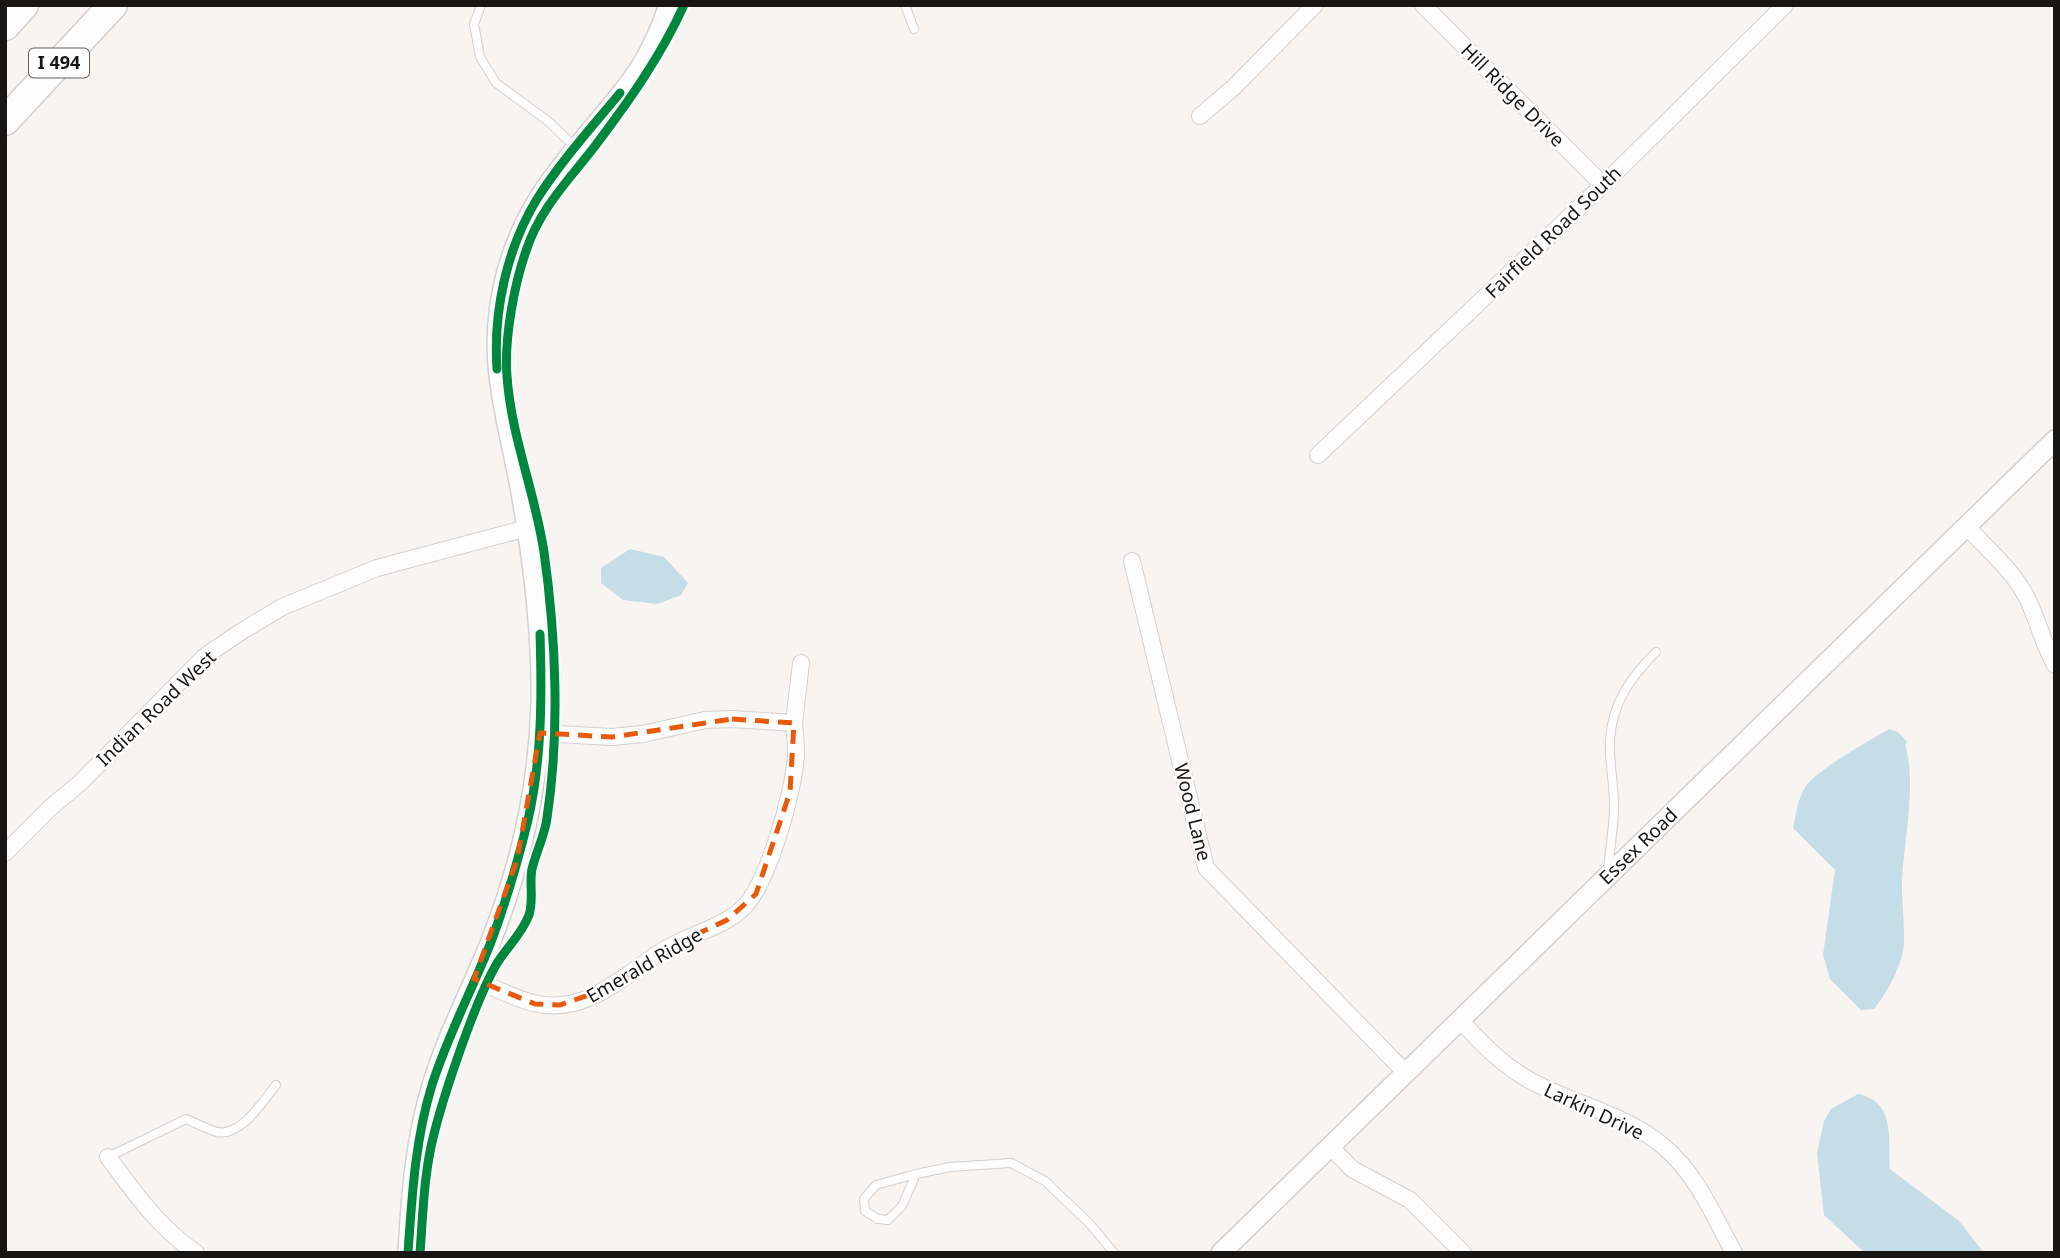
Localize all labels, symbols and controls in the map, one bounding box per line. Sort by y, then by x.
street label: Hill Ridge Drive [1456,38,1570,152]
road number: I 494 [29,48,89,78]
street label: Fairfield Road South [1479,160,1627,304]
street label: Indian Road West [91,644,221,772]
street label: Wood Lane [1168,760,1218,864]
street label: Essex Road [1593,802,1683,890]
street label: Emerald Ridge [581,921,707,1009]
street label: Larkin Drive [1540,1077,1648,1145]

